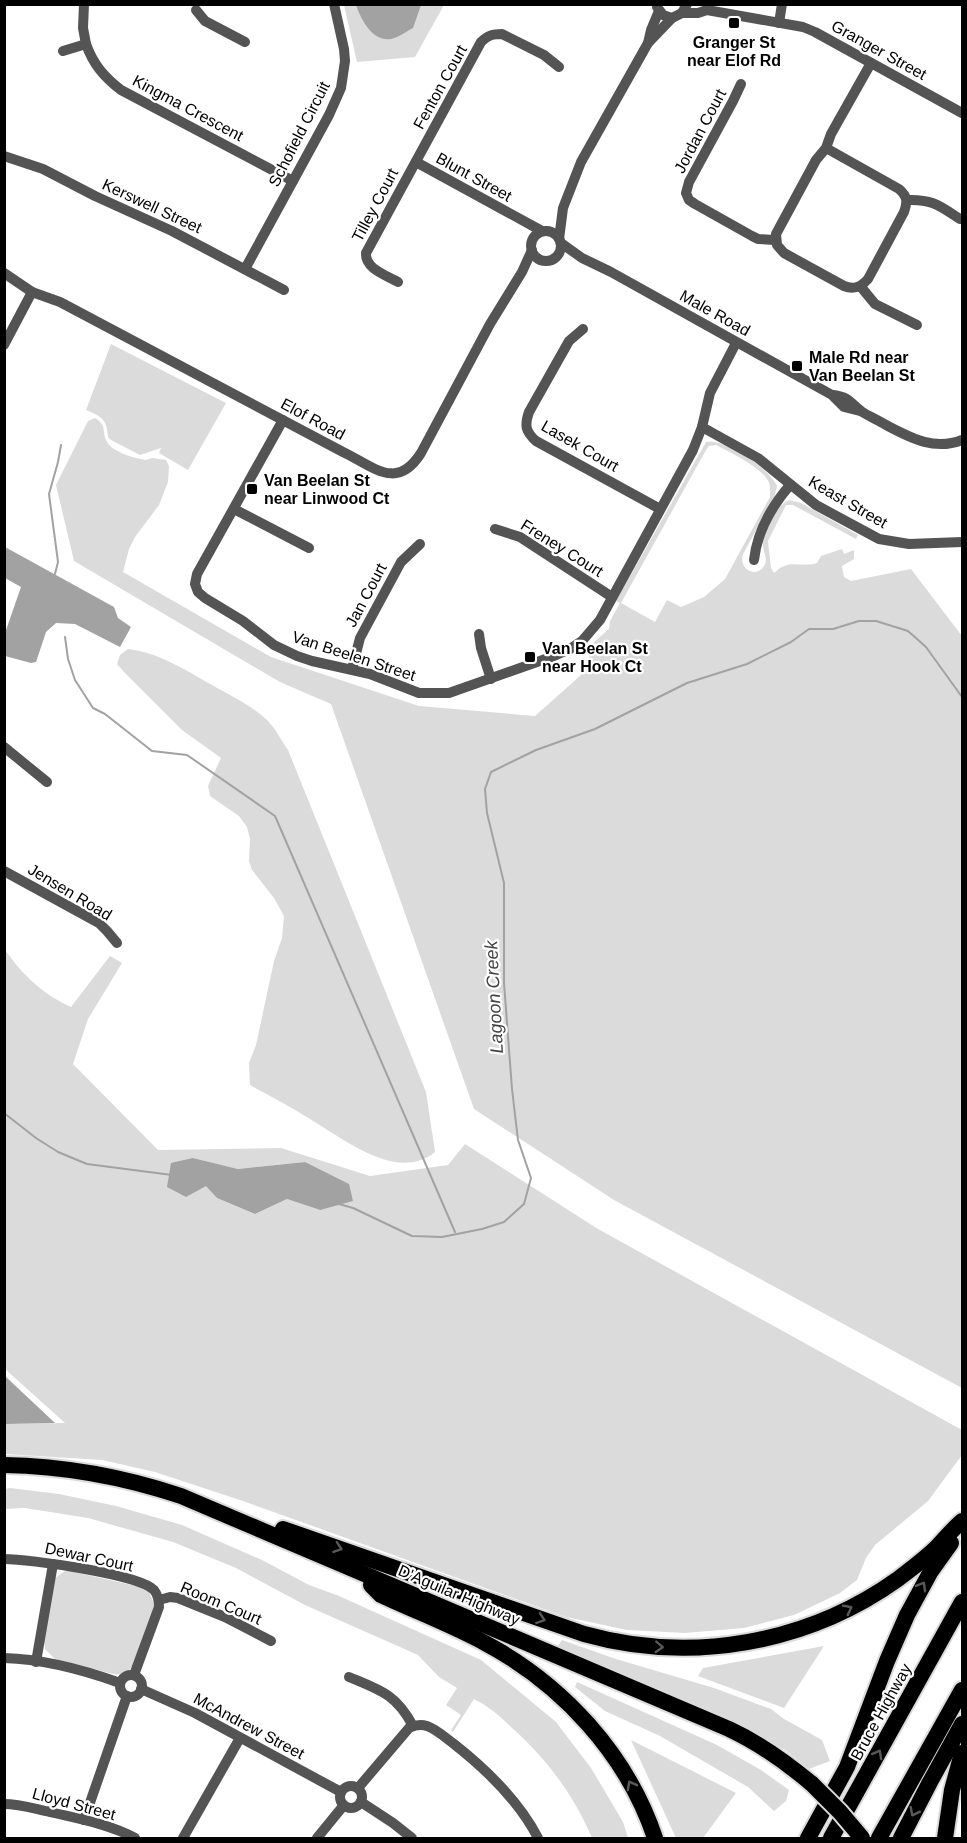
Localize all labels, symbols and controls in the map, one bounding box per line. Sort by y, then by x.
marker: Granger St near Elof Rd [727,16,741,30]
street label: Granger Street [829,17,930,83]
place label: Granger St near Elof Rd [687,34,781,69]
street label: Fenton Court [410,42,470,132]
street label: Kingma Crescent [130,72,247,145]
street label: Schofield Circuit [265,78,333,189]
street label: Jordan Court [671,86,729,176]
street label: Blunt Street [433,149,515,205]
street label: Tilley Court [349,165,402,244]
street label: Kerswell Street [100,176,205,237]
street label: Male Road [677,287,753,339]
place label: Male Rd near Van Beelan St [809,349,915,384]
marker: Male Rd near Van Beelan St [790,359,804,373]
street label: Elof Road [278,395,348,443]
street label: Lasek Court [538,417,622,475]
place label: Van Beelan St near Linwood Ct [264,472,390,507]
street label: Keast Street [806,473,891,532]
marker: Van Beelan St near Linwood Ct [245,482,259,496]
street label: Freney Court [518,516,607,580]
street label: Jan Court [342,560,390,630]
street label: Van Beelen Street [290,628,418,684]
place label: Van Beelan St near Hook Ct [542,640,648,675]
marker: Van Beelan St near Hook Ct [523,650,537,664]
street label: Jensen Road [25,860,115,924]
water label: Lagoon Creek [481,939,507,1054]
street label: Dewar Court [43,1539,135,1575]
one-way arrow [332,1540,342,1553]
street label: D'Aguilar Highway [396,1562,522,1628]
street label: Room Court [178,1578,265,1628]
one-way arrow [915,1582,927,1592]
one-way arrow [842,1605,852,1616]
one-way arrow [535,1612,546,1625]
one-way arrow [655,1641,664,1654]
street label: Bruce Highway [847,1661,915,1763]
street label: McAndrew Street [191,1690,308,1763]
one-way arrow [871,1750,882,1760]
one-way arrow [627,1781,638,1792]
street label: Lloyd Street [31,1785,118,1823]
one-way arrow [910,1805,921,1816]

